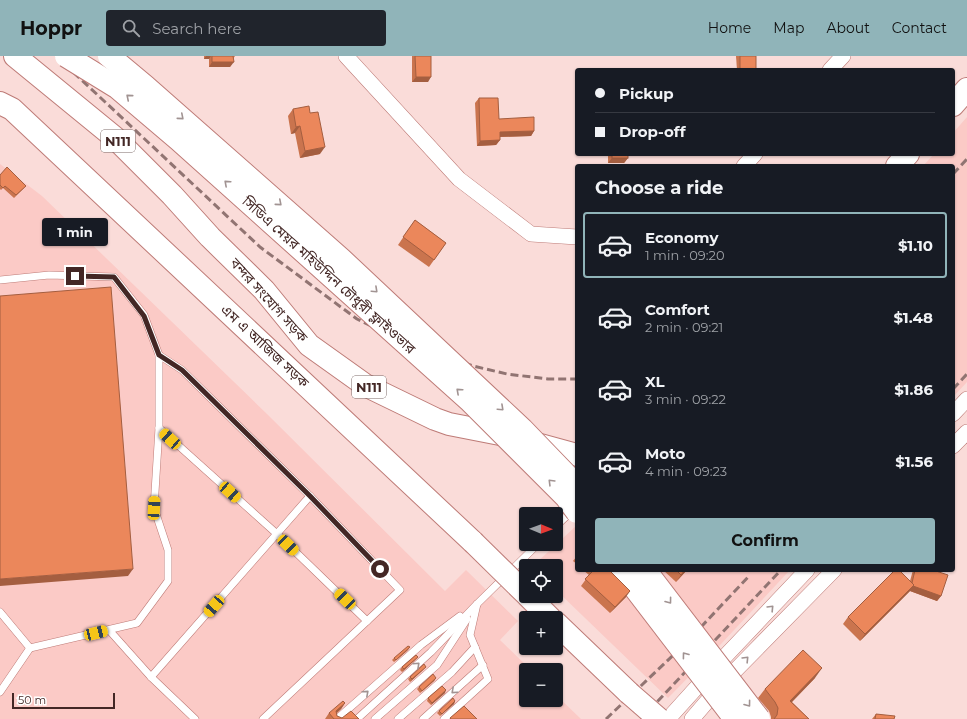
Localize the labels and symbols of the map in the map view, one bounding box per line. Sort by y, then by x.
one-way arrow [126,95,134,102]
one-way arrow [176,113,184,120]
road number: N111 [101,130,135,152]
one-way arrow [224,180,231,187]
street label: সিডিএ মেয়র মহিউদ্দিন চৌধুরী ফ্লাইওভার [238,192,420,358]
one-way arrow [274,199,281,206]
callout: 1 min [42,218,108,246]
street label: বন্দর সংযোগ সড়ক [226,253,312,346]
route end [66,267,84,285]
one-way arrow [370,286,378,293]
street label: এম এ আজিজ সড়ক [217,301,313,392]
road number: N111 [352,376,386,398]
one-way arrow [456,388,464,395]
one-way arrow [496,403,503,410]
car [157,427,183,451]
one-way arrow [548,479,556,487]
car [217,480,243,504]
car [147,496,161,520]
north arrow [519,507,563,551]
car [275,532,301,558]
route start [371,560,389,578]
car [332,586,358,612]
car [202,593,226,619]
one-way arrow [664,597,672,604]
one-way arrow [766,605,774,613]
car [83,624,109,642]
one-way arrow [683,652,690,659]
one-way arrow [741,656,749,664]
one-way arrow [412,662,420,669]
one-way arrow [451,687,459,694]
scale bar [12,691,115,710]
one-way arrow [362,691,369,698]
one-way arrow [743,700,750,707]

